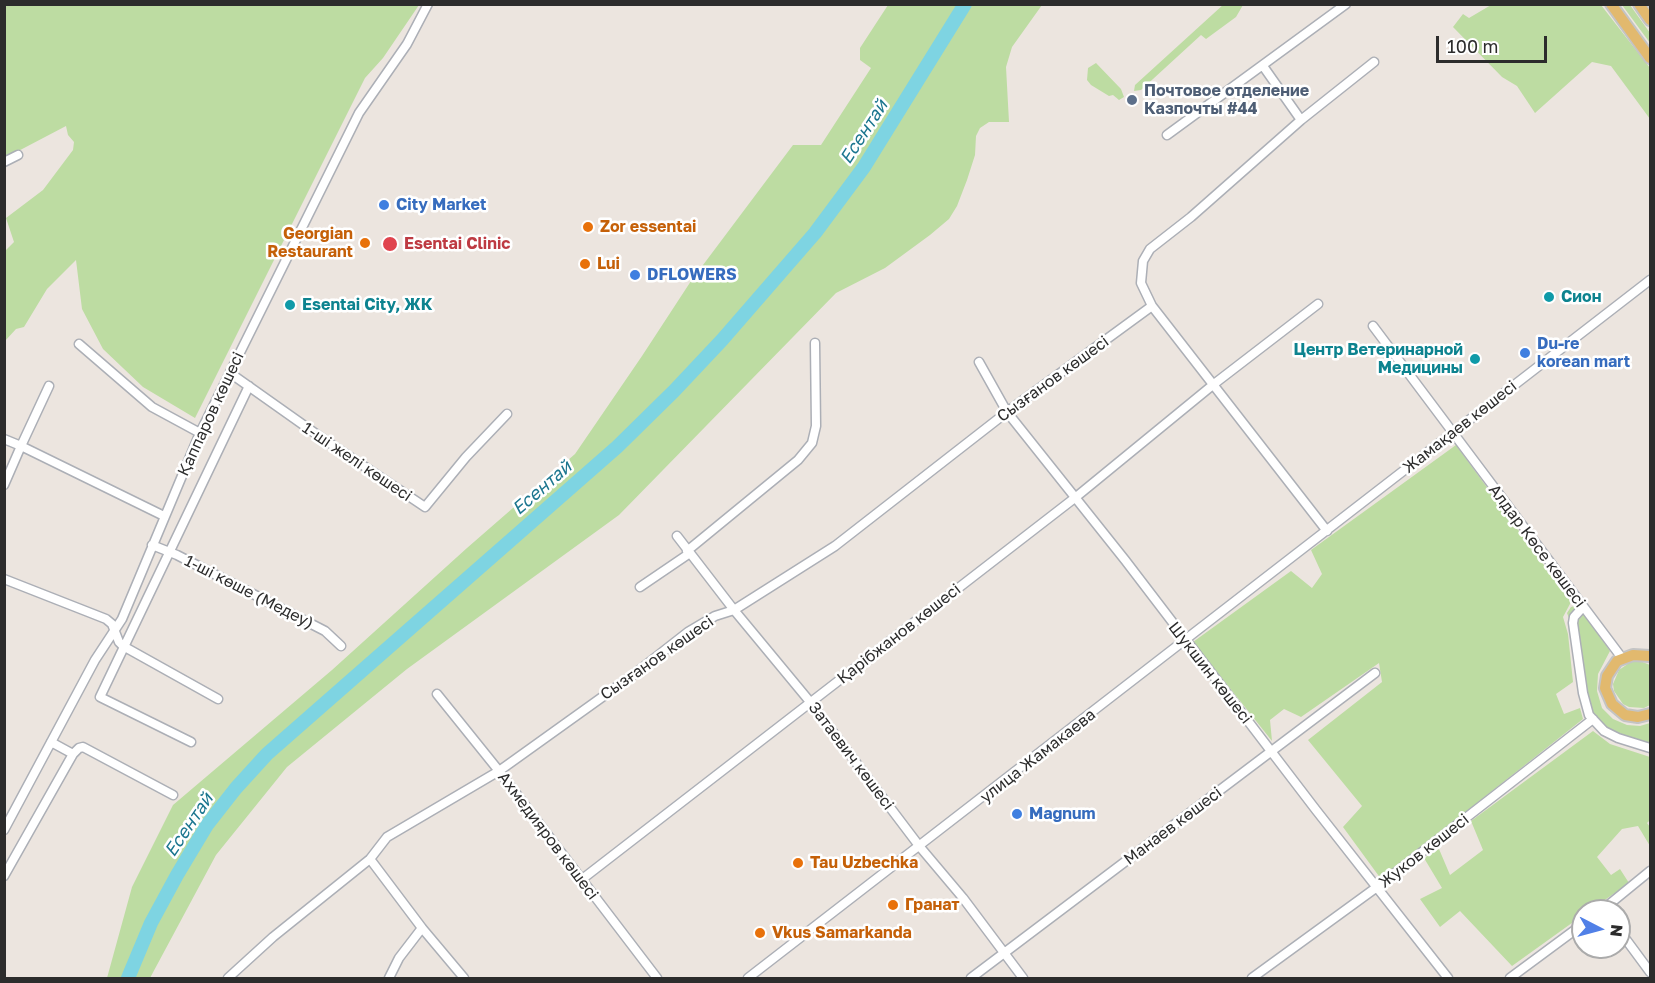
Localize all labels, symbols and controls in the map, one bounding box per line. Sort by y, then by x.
scale bar [1439,24,1550,62]
text: 100 m [1447,35,1498,57]
place label: Почтовое отделение Казпочты #44 [1144,81,1309,119]
marker: Почтовое отделение Казпочты #44 [1125,93,1139,107]
water label: Есентай [835,96,893,168]
place label: City Market [396,195,486,215]
marker: City Market [377,198,391,212]
place label: Zor essentai [600,217,696,237]
marker: Zor essentai [581,220,595,234]
place label: Georgian Restaurant [267,224,353,262]
place label: Esentai Clinic [404,234,510,254]
marker: Esentai Clinic [381,235,399,253]
marker: Georgian Restaurant [358,236,372,250]
place label: Lui [597,254,620,274]
marker: Lui [578,257,592,271]
place label: DFLOWERS [647,265,737,285]
marker: DFLOWERS [628,268,642,282]
place label: Сион [1561,287,1601,307]
marker: Сион [1542,290,1556,304]
place label: Esentai City, ЖК [302,295,432,315]
marker: Esentai City, ЖК [283,298,297,312]
street label: Сызғанов көшесі [993,332,1113,426]
place label: Du-re korean mart [1537,334,1630,372]
place label: Центр Ветеринарной Медицины [1293,340,1463,378]
marker: Du-re korean mart [1518,346,1532,360]
street label: Қаппаров көшесі [174,349,248,479]
marker: Центр Ветеринарной Медицины [1468,352,1482,366]
street label: Жамақаев көшесі [1399,377,1521,477]
street label: 1-ші желі көшесі [299,418,415,506]
water label: Есентай [508,456,576,520]
street label: Алдар Көсе көшесі [1484,481,1590,611]
street label: 1-ші көше (Медеу) [181,551,317,633]
street label: Қарібжанов көшесі [833,580,965,688]
street label: Сызғанов көшесі [597,612,717,704]
street label: Шукшин көшесі [1164,618,1256,728]
street label: Затаевич көшесі [804,698,898,814]
street label: улица Жамакаева [976,705,1100,807]
street label: Ахмедияров көшесі [494,768,602,904]
street label: Манаев көшесі [1120,783,1226,869]
water label: Есентай [160,789,218,861]
place label: Magnum [1029,804,1096,824]
marker: Magnum [1010,807,1024,821]
street label: Жуков көшесі [1375,810,1473,892]
place label: Tau Uzbechka [810,853,918,873]
marker: Tau Uzbechka [791,856,805,870]
place label: Гранат [905,895,960,915]
marker: Гранат [886,898,900,912]
north arrow [1571,899,1631,959]
place label: Vkus Samarkanda [772,923,912,943]
text: N [1606,924,1627,938]
marker: Vkus Samarkanda [753,926,767,940]

